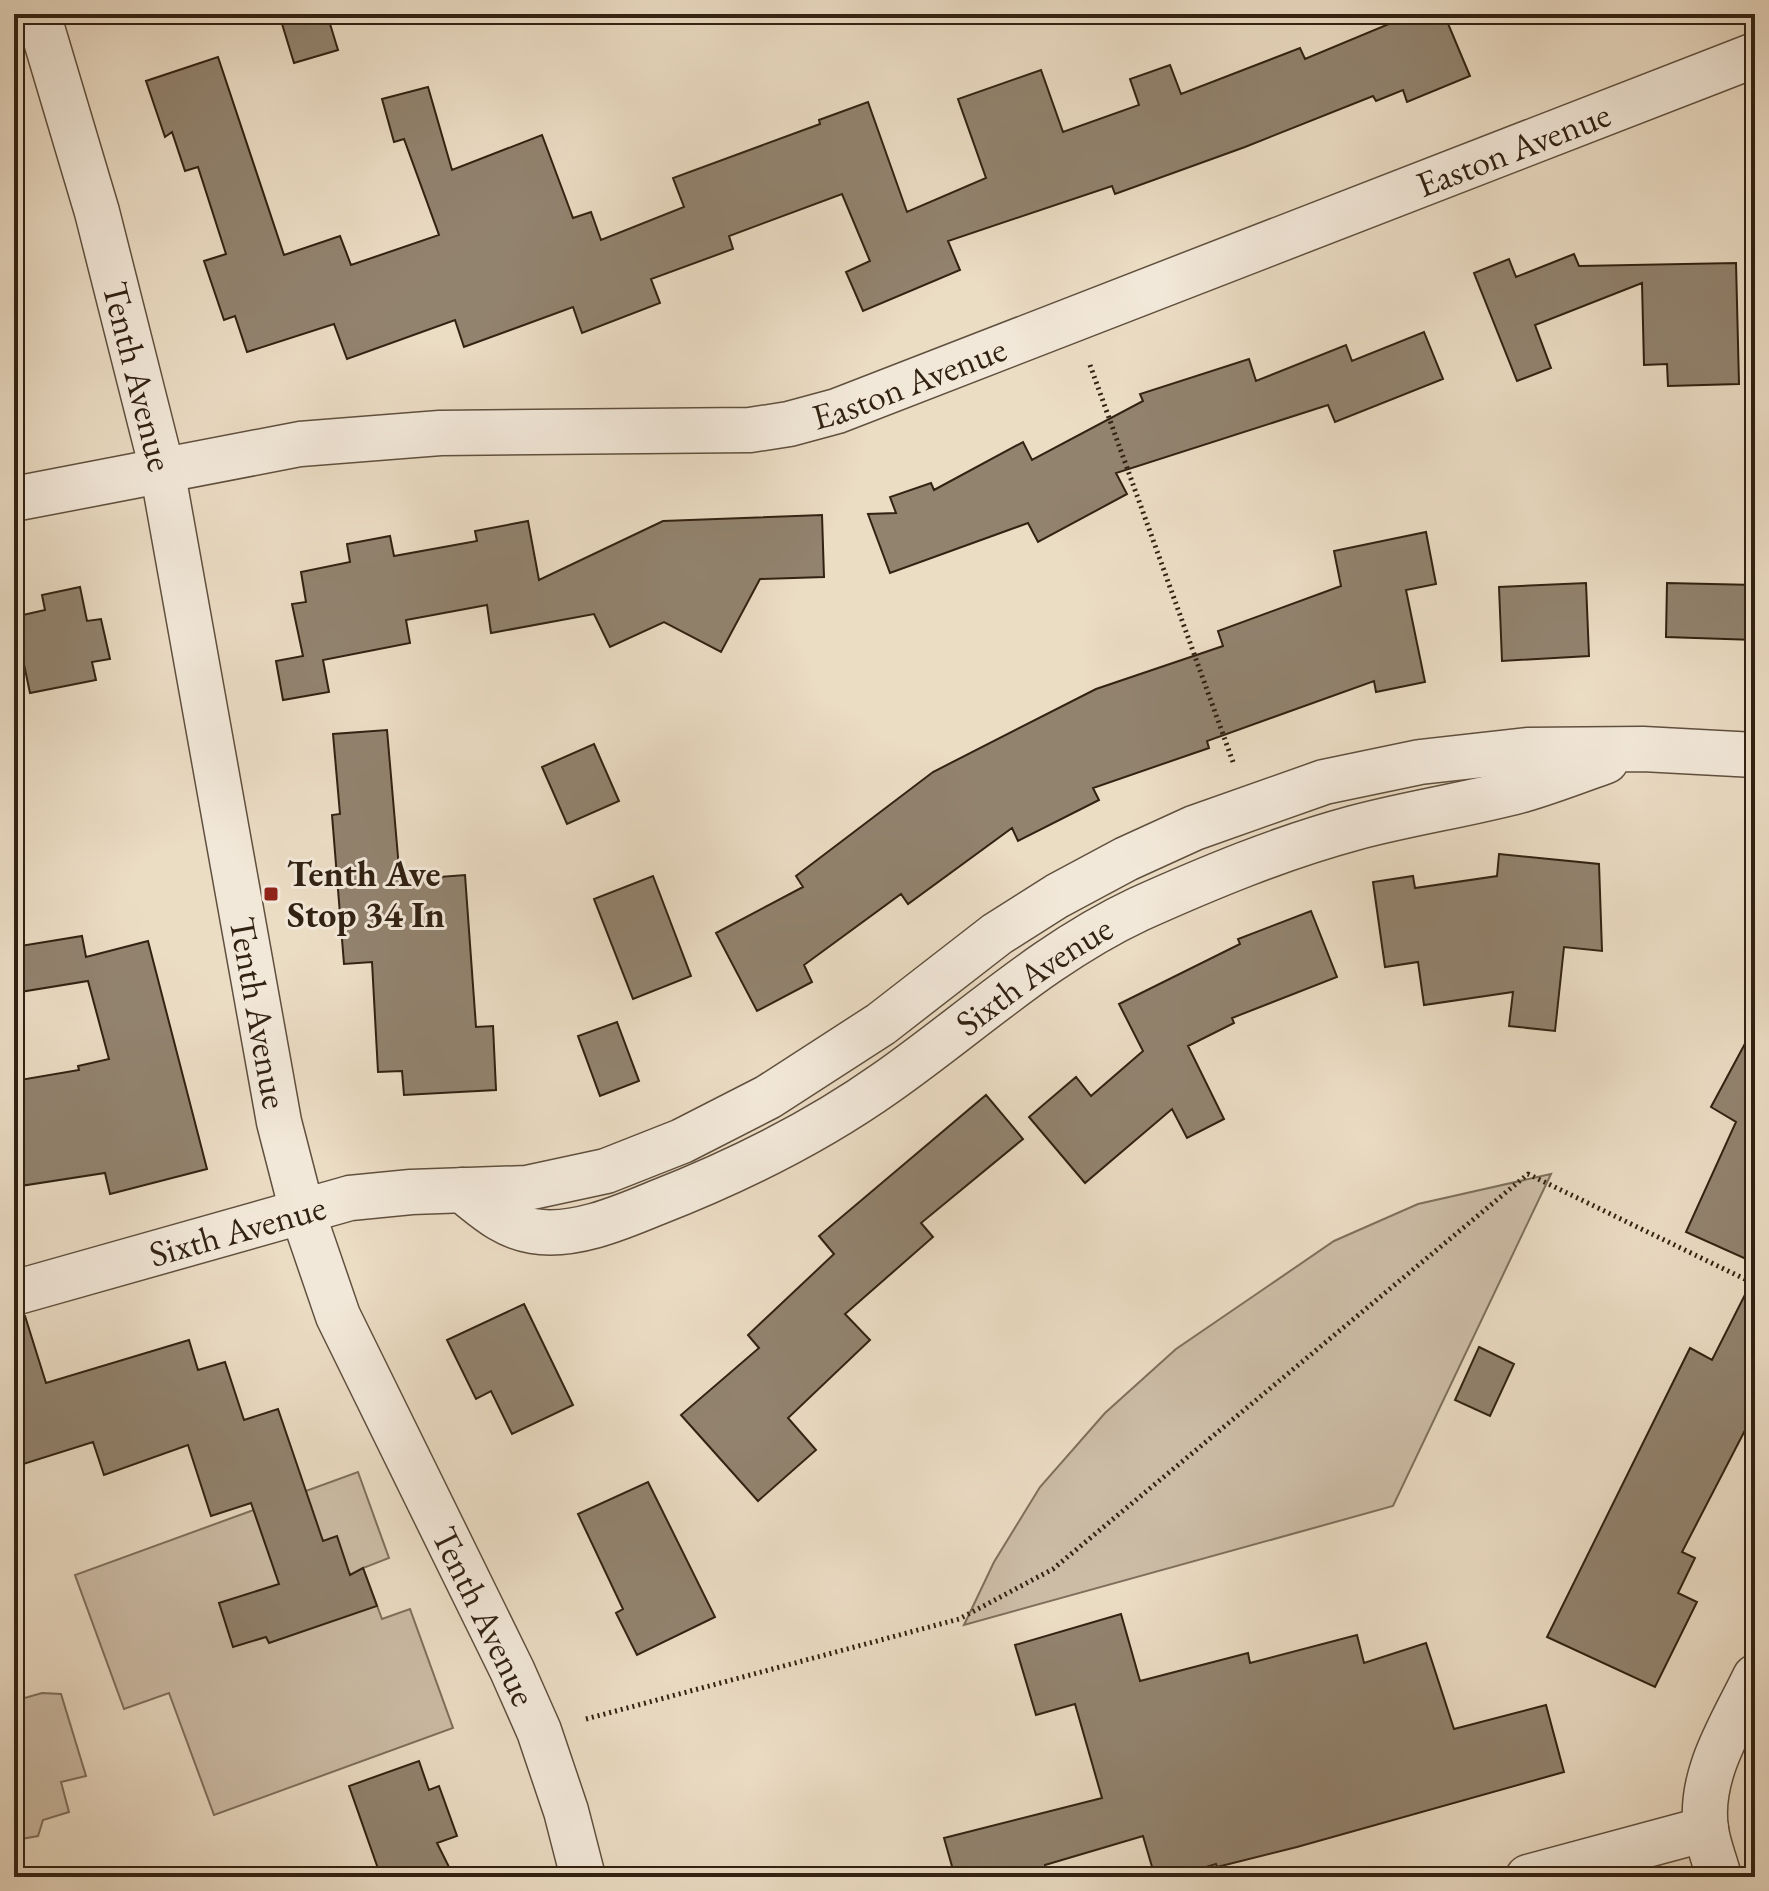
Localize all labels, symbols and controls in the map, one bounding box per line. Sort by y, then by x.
street label: Easton Avenue [1410,90,1617,208]
street label: Tenth Avenue [92,277,185,476]
street label: Easton Avenue [807,325,1013,441]
place label: Tenth Ave Stop 34 In [287,850,445,938]
marker: Tenth Ave Stop 34 In [262,885,280,903]
street label: Sixth Avenue [946,904,1121,1047]
street label: Tenth Avenue [219,913,299,1112]
street label: Sixth Avenue [144,1183,331,1278]
street label: Tenth Avenue [421,1519,548,1713]

